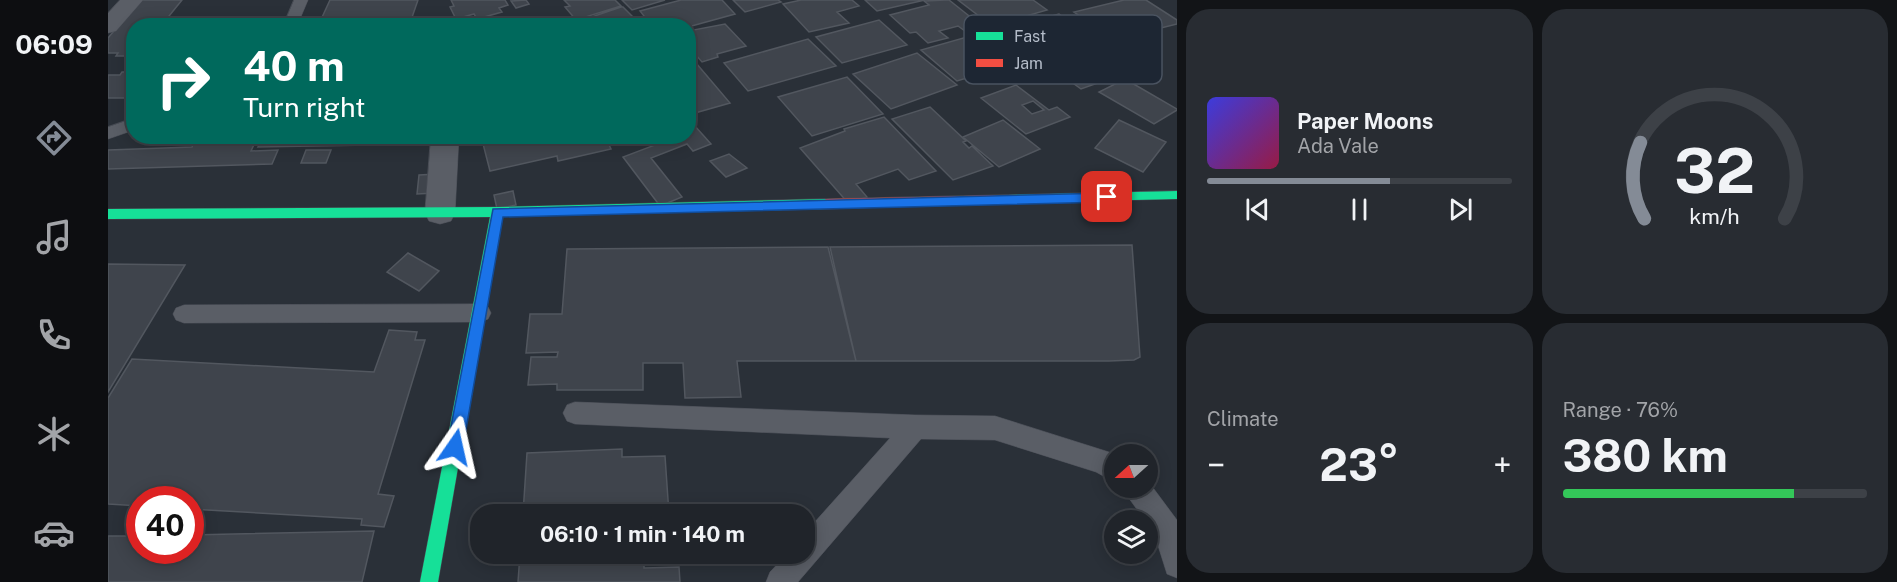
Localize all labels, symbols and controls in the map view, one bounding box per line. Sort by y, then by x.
legend [964,15,1162,84]
text: Fast [1014,27,1046,46]
text: 06:09 [15,28,93,60]
text: 40 m [243,41,345,90]
icon: right [144,42,222,120]
text: Jam [1014,54,1043,73]
text: Turn right [243,91,366,123]
text: Paper Moons [1297,108,1433,134]
icon: directions [33,117,75,159]
text: Ada Vale [1297,134,1379,158]
text: 32 [1674,134,1755,207]
pin [1081,171,1132,222]
icon: arrive [1090,180,1123,213]
icon: previous [1241,193,1274,226]
icon: pause [1343,193,1376,226]
icon: next [1444,193,1477,226]
text: km/h [1690,204,1740,229]
icon: music [33,216,75,258]
icon: phone [33,314,75,356]
text: Range · 76% [1563,398,1678,422]
text: Climate [1207,407,1279,431]
icon: climate [33,413,75,455]
position arrow [423,415,487,479]
text: 380 km [1563,429,1728,482]
text: 23° [1319,438,1399,491]
north arrow [1104,444,1158,498]
map controls [1104,444,1158,564]
text: − [1207,446,1225,484]
text: + [1493,446,1512,484]
speed limit sign: 40 [126,486,204,564]
button: layers [1104,510,1158,564]
icon: car [33,512,75,554]
text: 06:10 · 1 min · 140 m [540,521,745,547]

